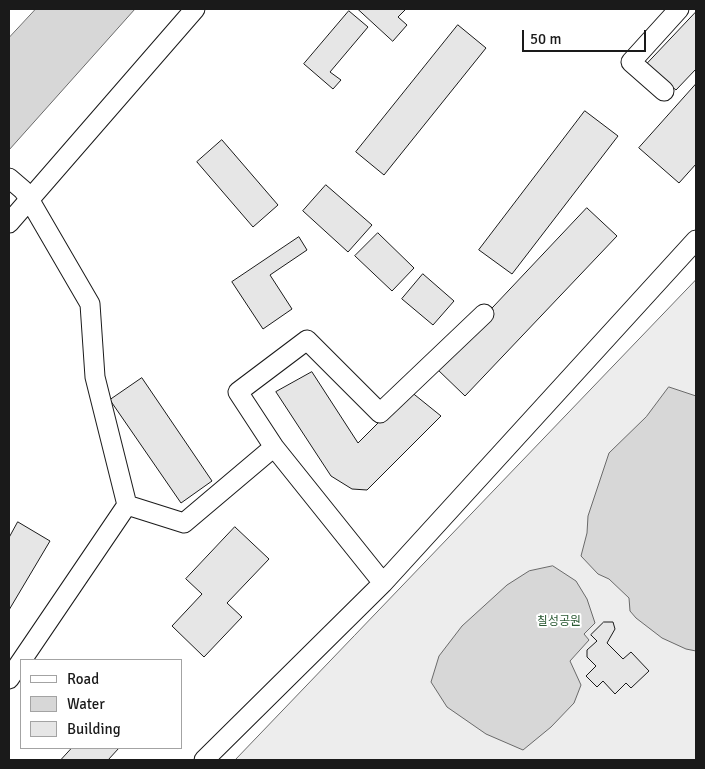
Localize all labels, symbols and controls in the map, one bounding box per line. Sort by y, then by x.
scale bar [525,20,649,52]
text: 50 m [530,30,561,48]
park label: 칠성공원 [537,615,581,629]
legend [20,659,182,749]
text: Road [67,670,99,688]
text: Water [67,695,105,713]
text: Building [67,720,121,738]

